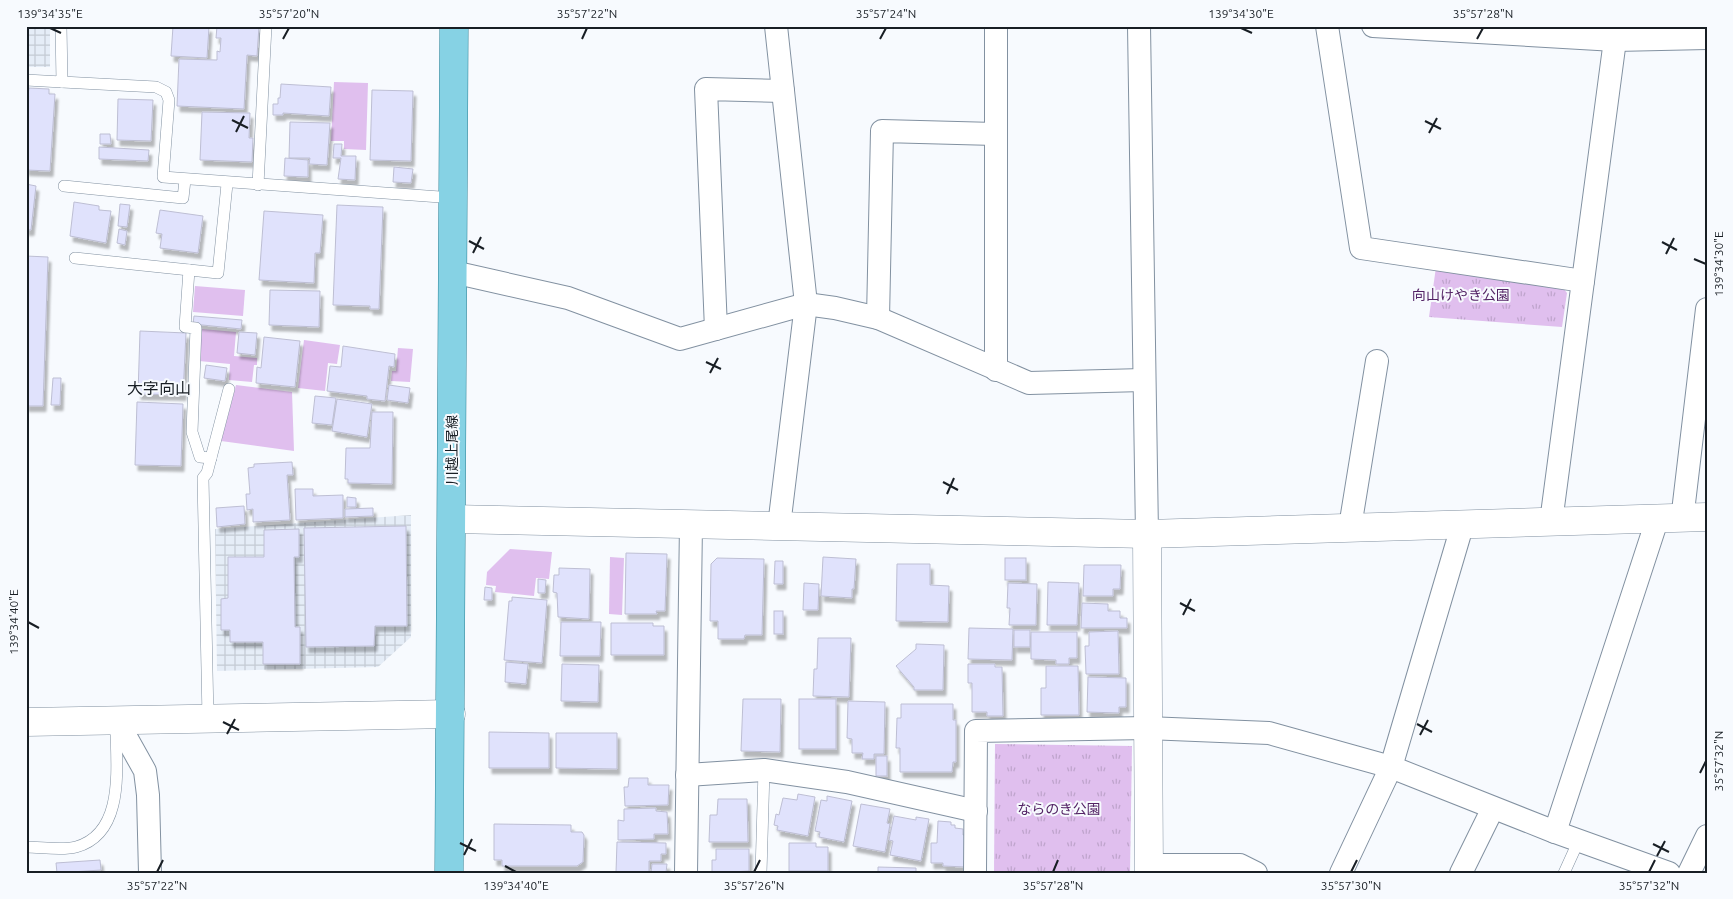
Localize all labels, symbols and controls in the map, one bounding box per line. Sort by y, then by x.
text: 139°34'35"E [17,7,83,20]
text: 35°57'20"N [259,7,319,20]
text: 35°57'22"N [557,7,617,20]
text: 35°57'24"N [856,7,916,20]
text: 139°34'30"E [1208,7,1274,20]
text: 35°57'28"N [1453,7,1513,20]
text: 139°34'30"E [1712,231,1725,297]
park label: 向山けやき公園 [1412,287,1510,303]
district label: 大字向山 [127,379,191,397]
street label: 川越上尾線 [444,415,460,485]
text: 139°34'40"E [7,589,20,655]
text: 35°57'32"N [1712,731,1725,791]
park label: ならのき公園 [1017,801,1101,817]
text: 35°57'22"N [127,879,187,892]
text: 139°34'40"E [483,879,549,892]
text: 35°57'26"N [724,879,784,892]
text: 35°57'28"N [1023,879,1083,892]
text: 35°57'30"N [1321,879,1381,892]
text: 35°57'32"N [1619,879,1679,892]

